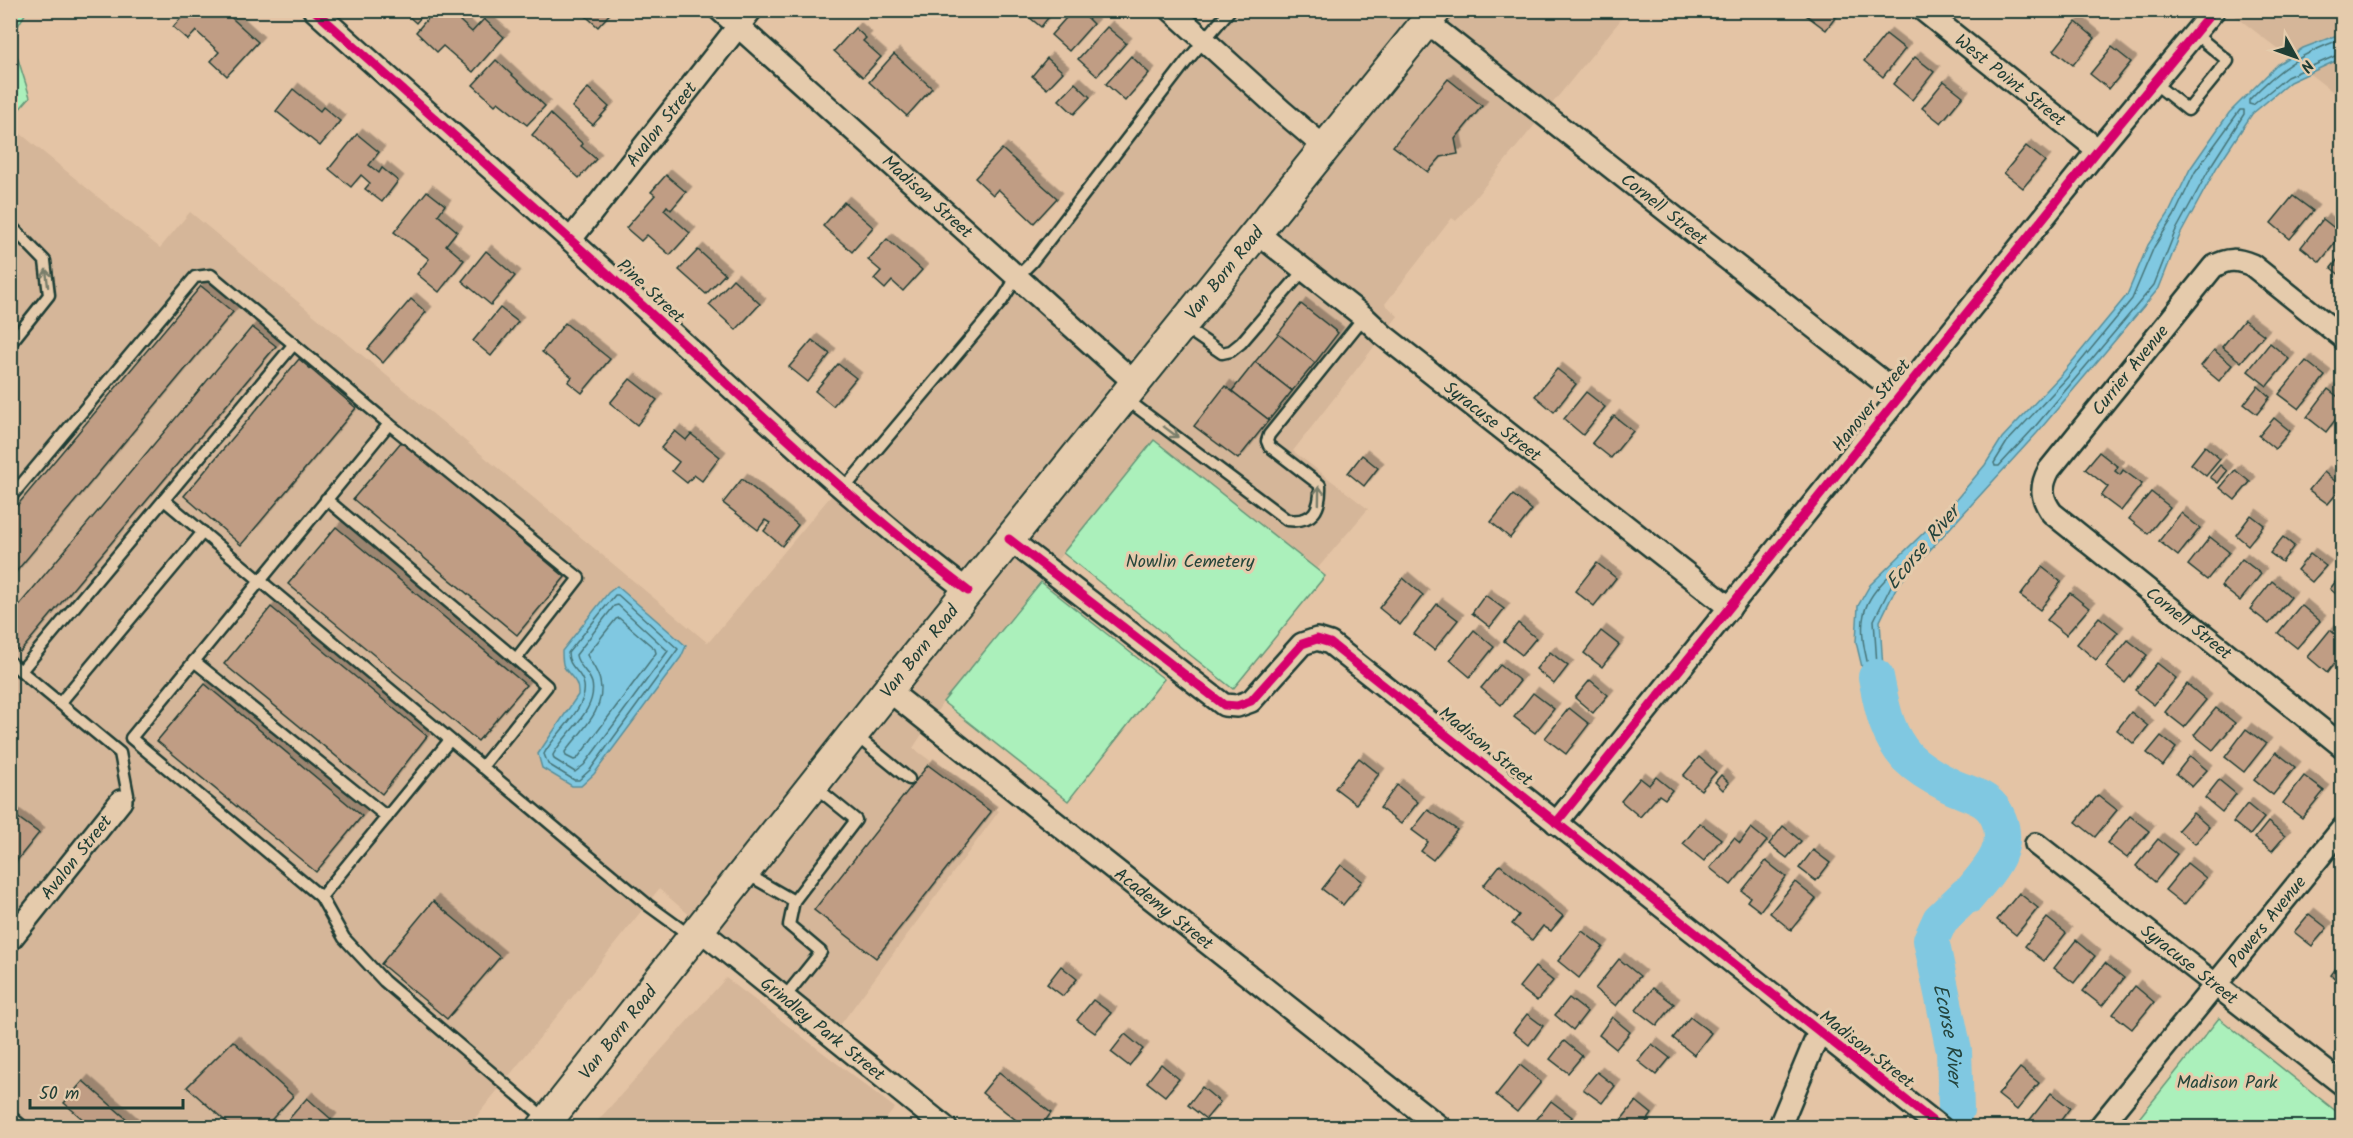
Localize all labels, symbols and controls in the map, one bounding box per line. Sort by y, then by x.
street label: West Point Street [1947,27,2072,136]
north arrow [2266,27,2326,87]
text: N [2294,54,2319,78]
street label: Avalon Street [619,75,706,174]
street label: Madison Street [874,149,979,247]
street label: Cornell Street [1613,166,1714,255]
street label: Van Born Road [1179,220,1273,327]
street label: Pine Street [609,253,692,332]
one-way arrow [41,269,52,289]
street label: Currier Avenue [2085,319,2177,423]
street label: Hanover Street [1825,352,1920,459]
street label: Syracuse Street [1436,375,1548,471]
one-way arrow [1162,426,1178,438]
one-way arrow [1313,485,1325,505]
water label: Ecorse River [1878,495,1971,598]
park label: Nowlin Cemetery [1126,548,1255,577]
street label: Cornell Street [2138,580,2238,669]
street label: Van Born Road [874,598,968,705]
street label: Madison Street [1432,700,1539,795]
street label: Avalon Street [34,808,121,907]
street label: Academy Street [1107,861,1220,959]
street label: Powers Avenue [2221,870,2315,975]
street label: Syracuse Street [2133,918,2245,1014]
street label: Grindley Park Street [753,970,892,1090]
street label: Van Born Road [572,979,666,1087]
water label: Ecorse River [1922,981,1969,1090]
street label: Madison Street [1812,1004,1921,1097]
park label: Madison Park [2176,1069,2278,1098]
scale bar [30,1072,183,1110]
text: 50 m [39,1080,79,1109]

